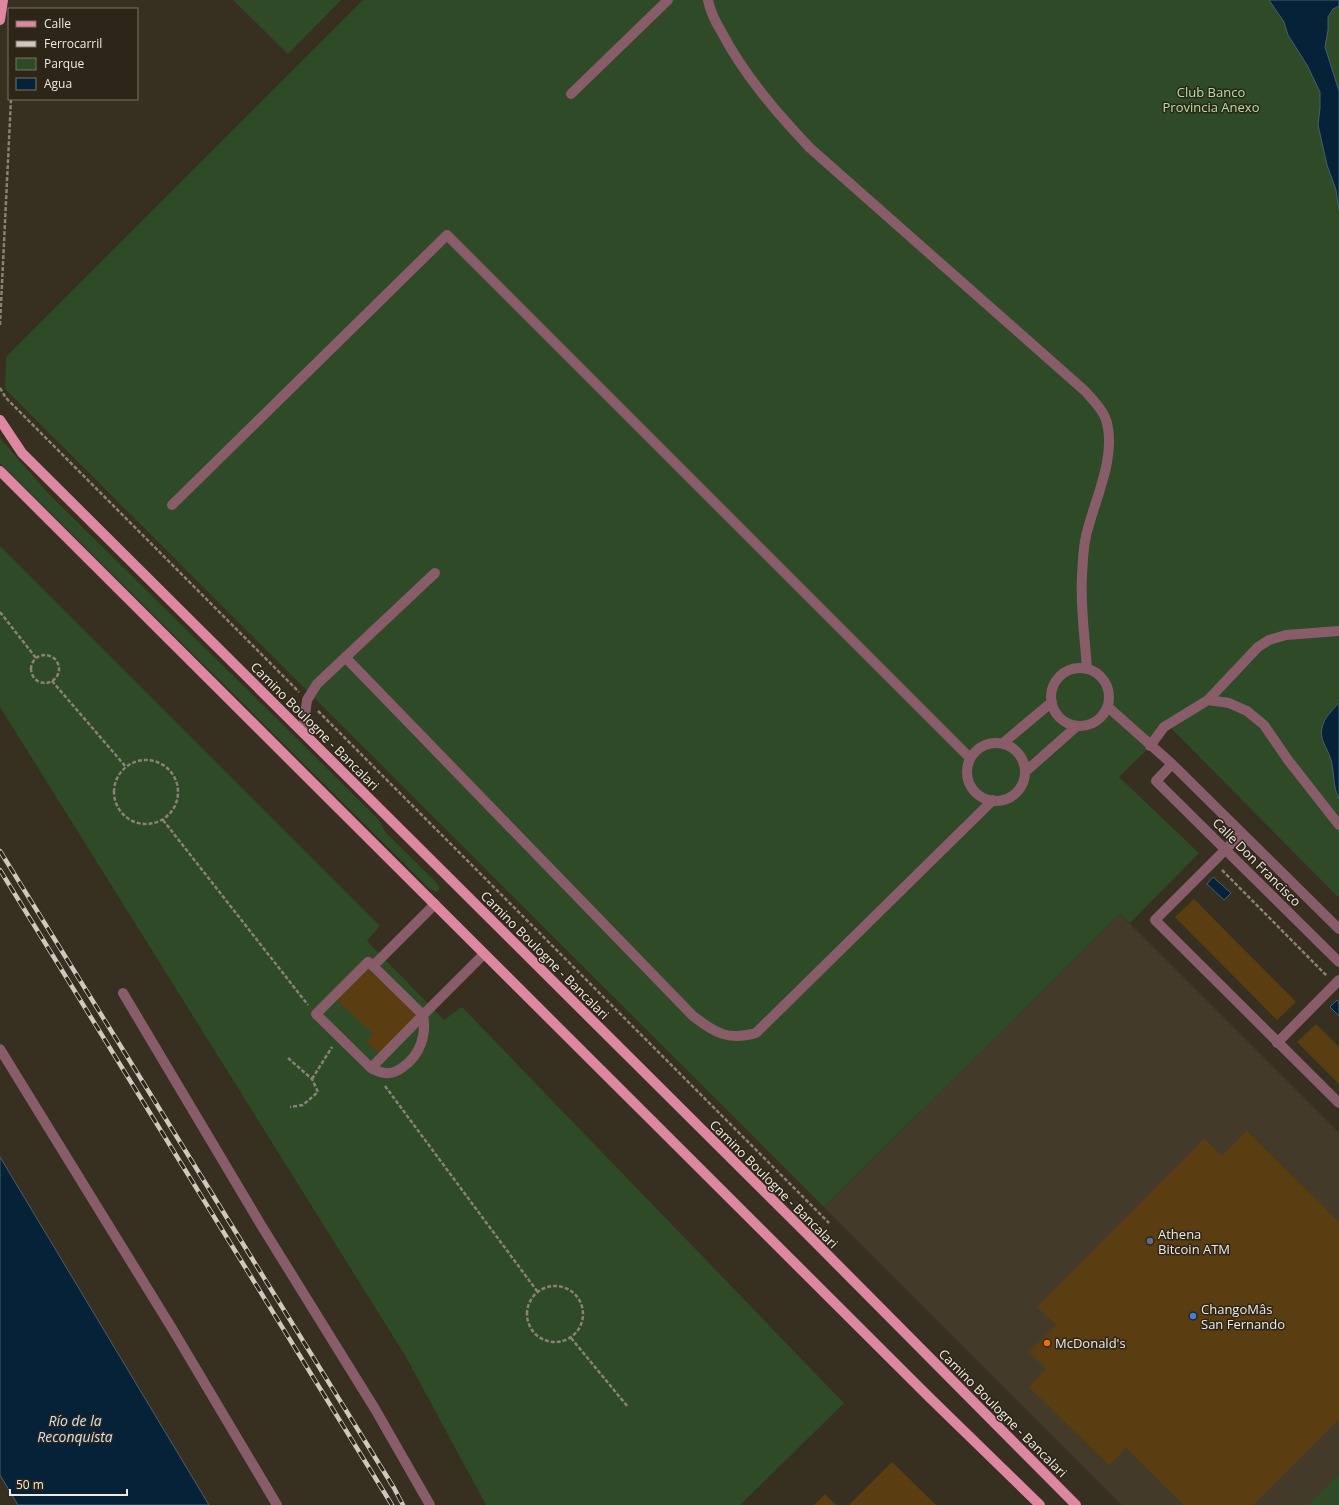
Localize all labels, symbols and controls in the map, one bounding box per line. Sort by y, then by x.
legend [8,8,138,100]
text: Calle [44,15,71,32]
text: Ferrocarril [44,35,102,52]
text: Parque [44,55,84,72]
text: Agua [44,75,72,92]
park label: Club Banco Provincia Anexo [1163,83,1260,116]
street label: Camino Boulogne - Bancalari [247,658,383,794]
street label: Calle Don Francisco [1209,814,1305,910]
street label: Camino Boulogne - Bancalari [477,887,613,1023]
street label: Camino Boulogne - Bancalari [706,1116,842,1252]
place label: Athena Bitcoin ATM [1158,1225,1230,1258]
marker: Athena Bitcoin ATM [1145,1236,1155,1246]
place label: ChangoMâs San Fernando [1201,1300,1285,1333]
marker: ChangoMâs San Fernando [1188,1311,1198,1321]
place label: McDonald's [1055,1334,1126,1352]
marker: McDonald's [1042,1338,1052,1348]
street label: Camino Boulogne - Bancalari [935,1345,1071,1481]
water label: Río de la Reconquista [37,1411,113,1446]
scale bar [10,1471,127,1497]
text: 50 m [16,1476,44,1493]

